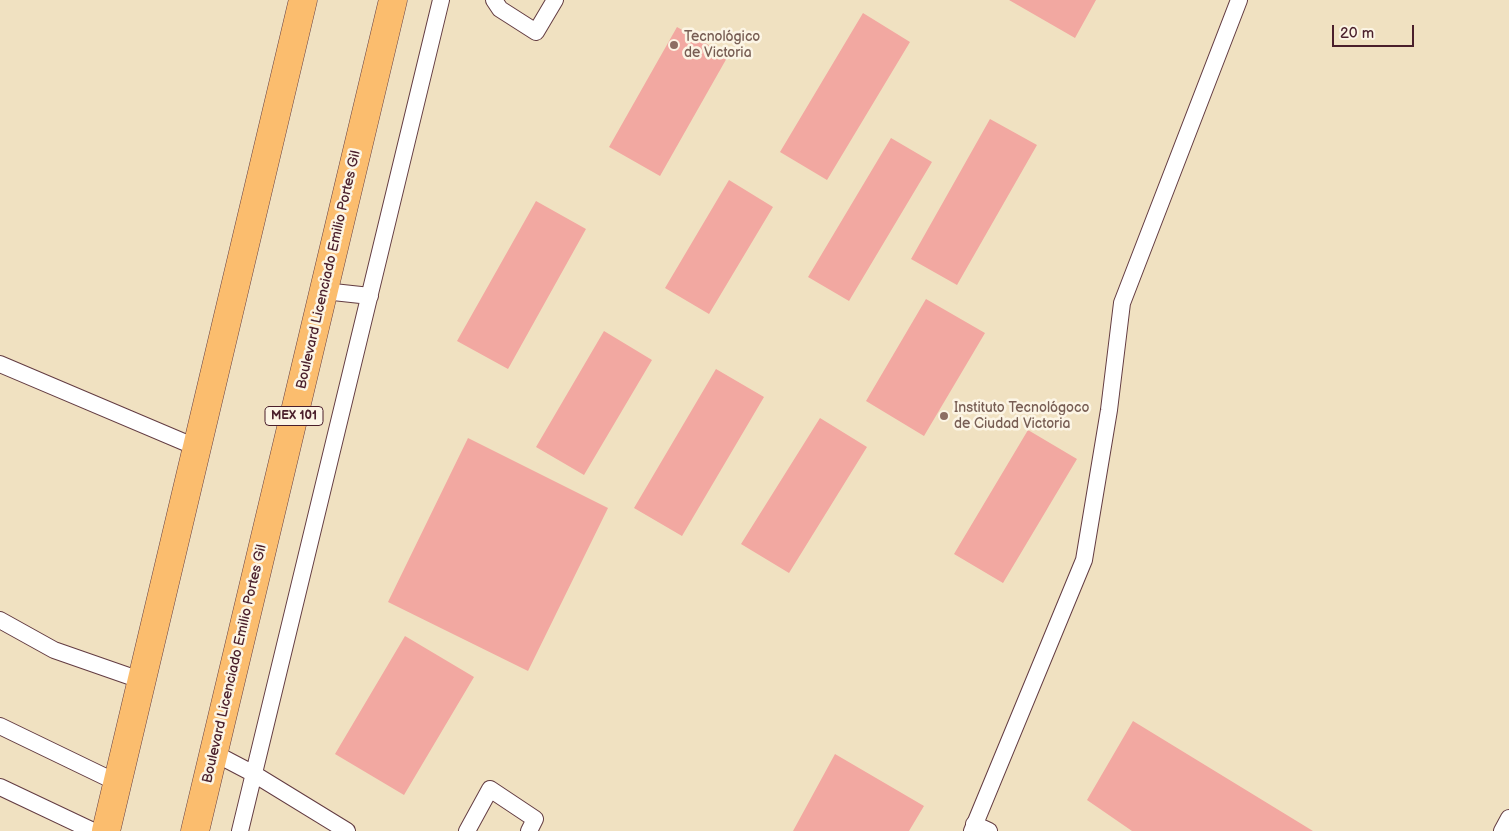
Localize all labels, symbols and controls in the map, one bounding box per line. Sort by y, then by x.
scale bar [1334,15,1416,47]
text: 20 m [1340,24,1374,43]
place label: Tecnológico de Victoria [684,29,760,62]
marker: Tecnológico de Victoria [668,39,680,51]
street label: Boulevard Licenciado Emilio Portes Gil [293,149,365,391]
place label: Instituto Tecnológoco de Ciudad Victoria [954,400,1089,432]
road number: MEX 101 [265,406,323,426]
marker: Instituto Tecnológoco de Ciudad Victoria [938,410,950,422]
street label: Boulevard Licenciado Emilio Portes Gil [199,543,271,785]

